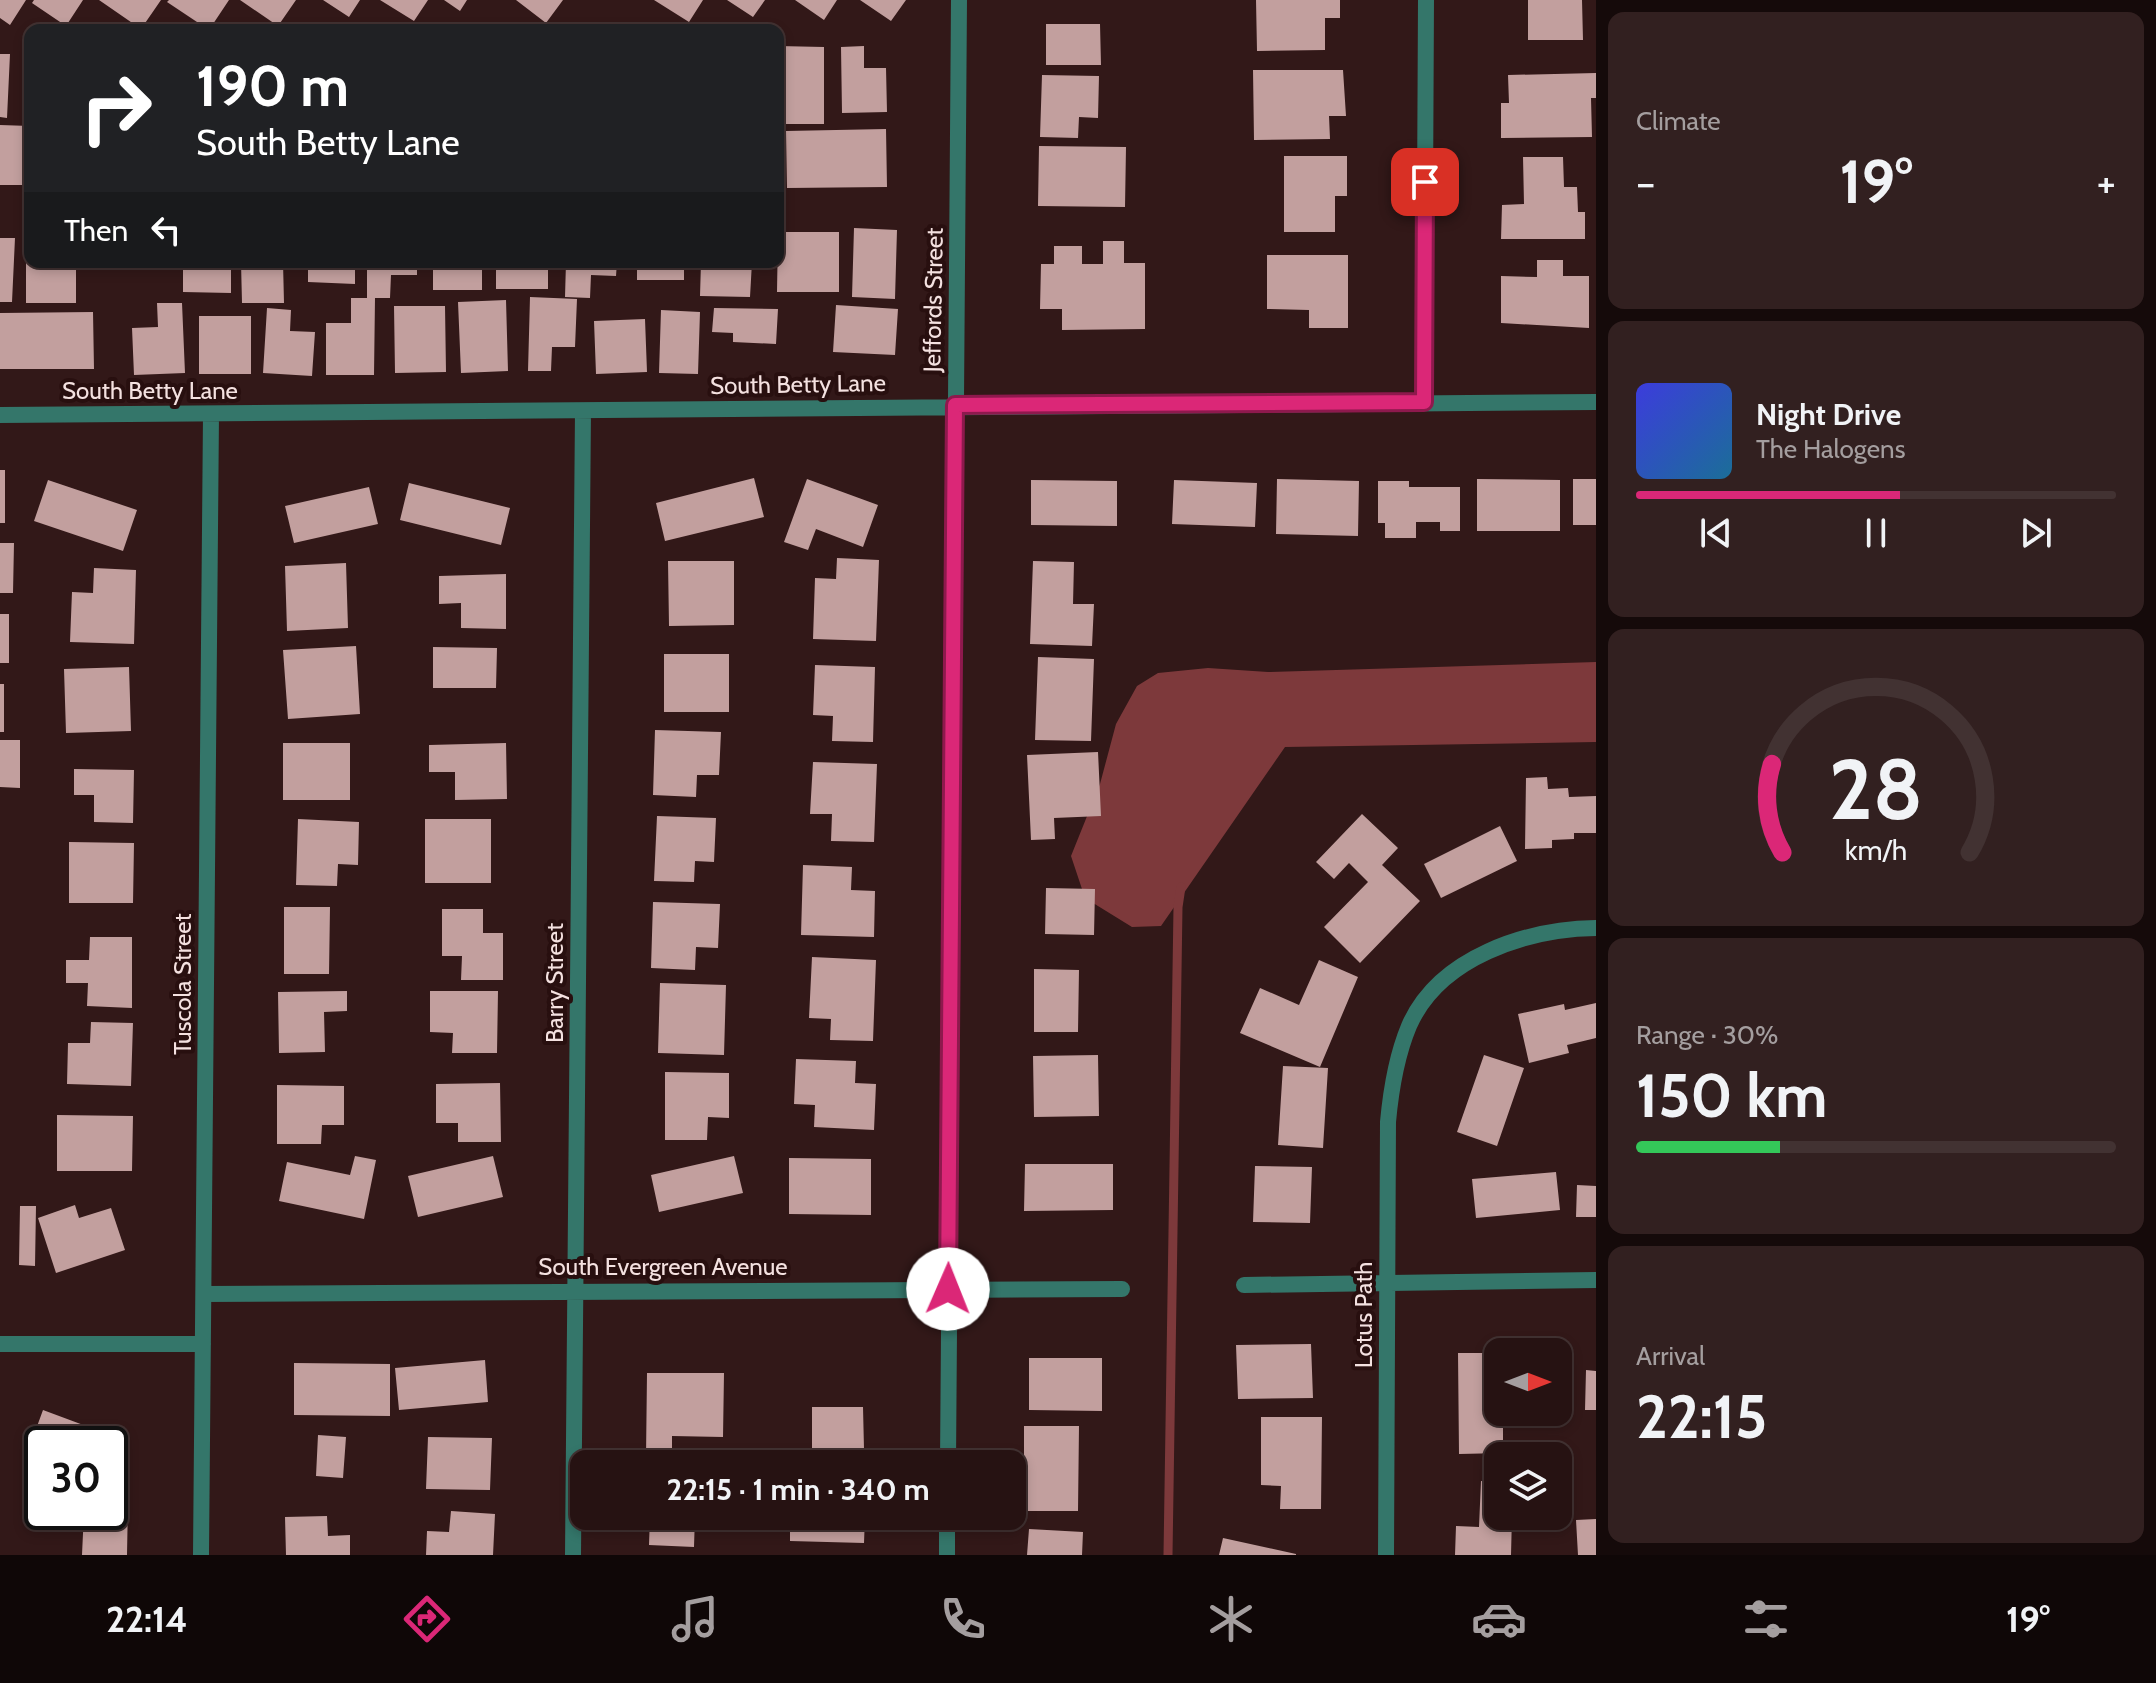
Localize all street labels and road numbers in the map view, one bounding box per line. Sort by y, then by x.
street label: Jeffords Street [917,227,949,374]
street label: South Betty Lane [710,368,886,400]
street label: South Betty Lane [62,376,238,405]
street label: Tuscola Street [168,913,197,1055]
street label: Barry Street [540,923,569,1043]
street label: South Evergreen Avenue [538,1252,788,1281]
street label: Lotus Path [1349,1262,1378,1368]

